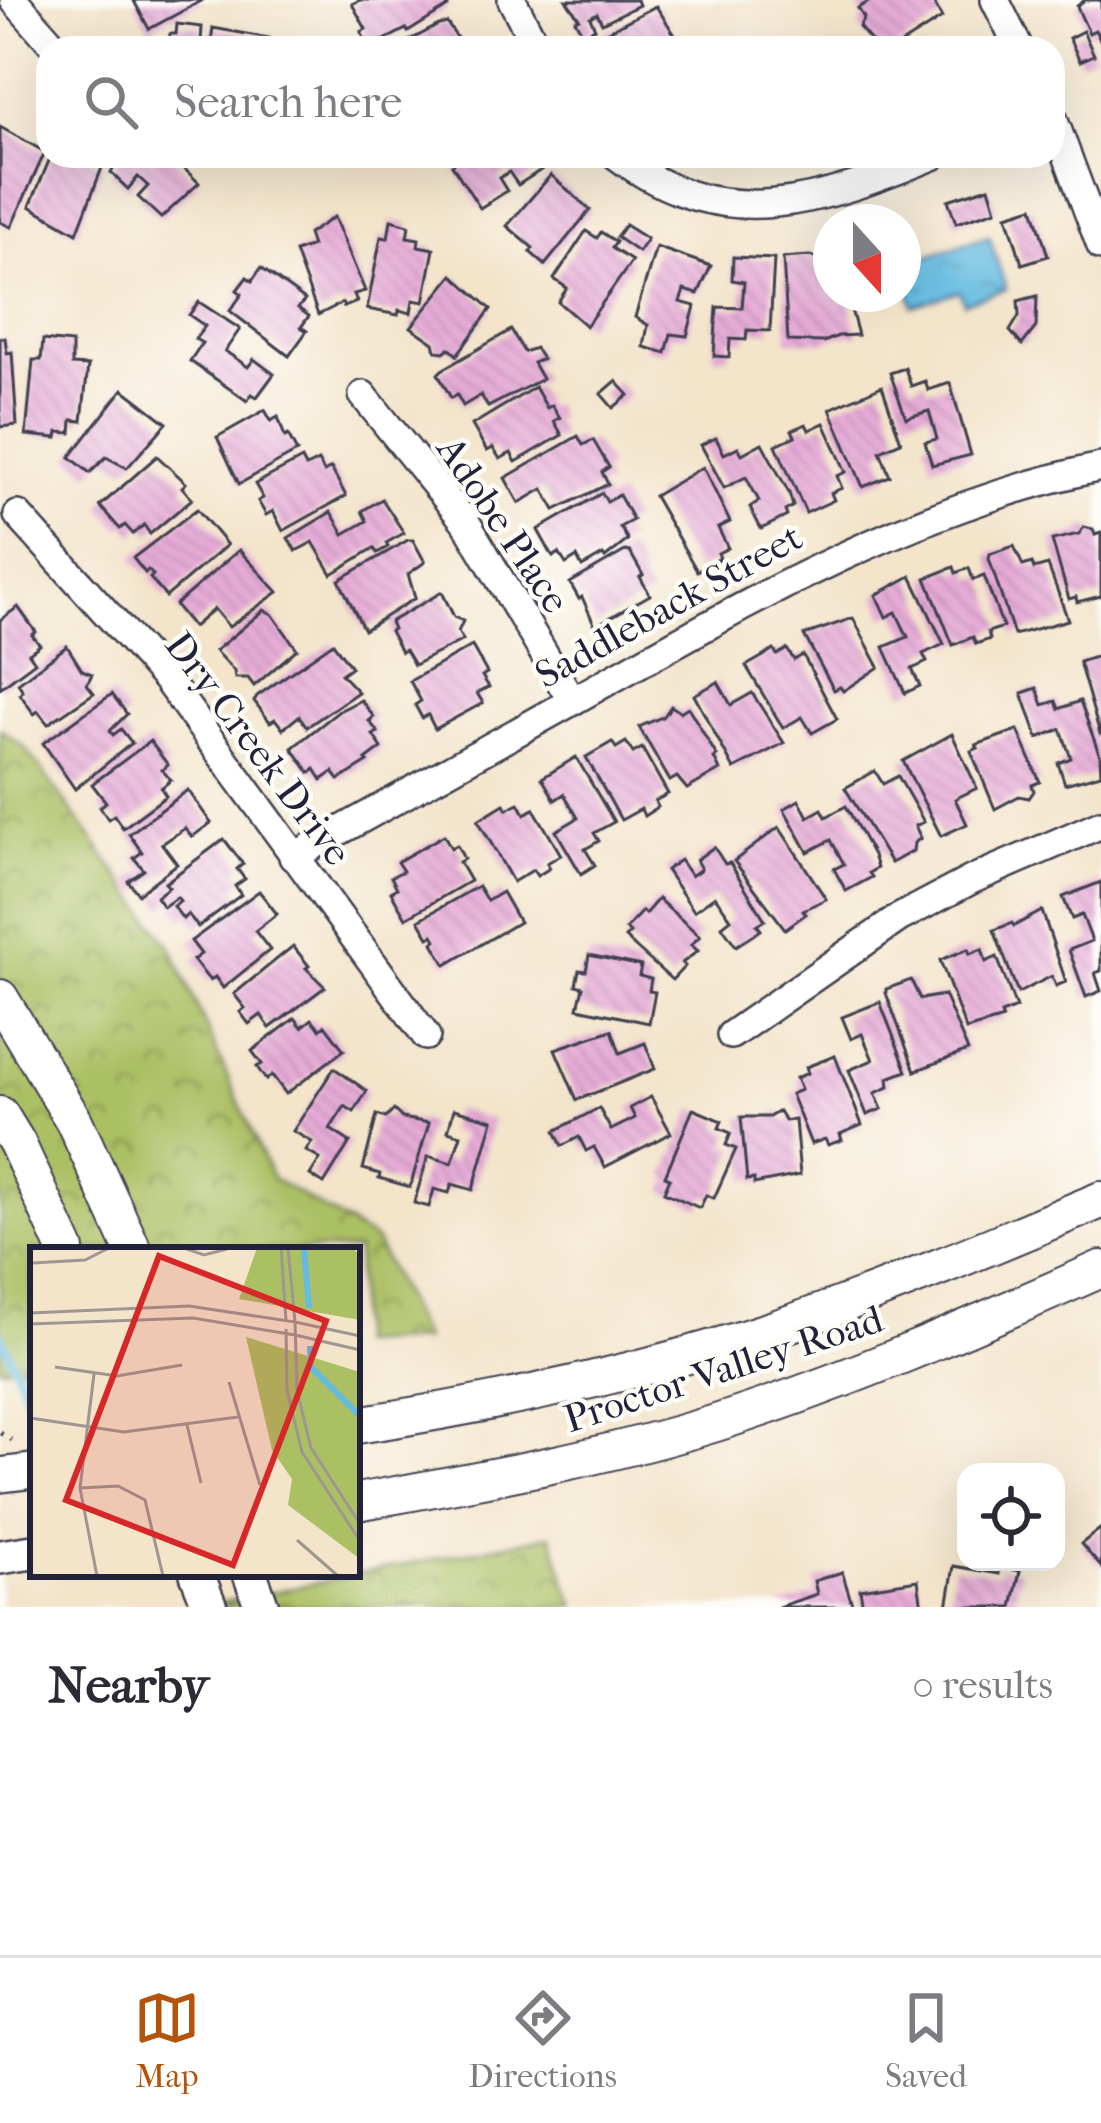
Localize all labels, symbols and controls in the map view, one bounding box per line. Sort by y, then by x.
search box [36,36,1065,168]
icon: search [78,69,144,135]
text: Search here [174,76,402,129]
north arrow [813,204,921,312]
street label: Adobe Place [426,426,579,622]
street label: Saddleback Street [527,514,810,698]
street label: Dry Creek Drive [156,623,361,874]
inset map [30,1247,360,1577]
street label: Proctor Valley Road [558,1296,889,1442]
map controls [957,1463,1065,1571]
button: locate [957,1463,1065,1571]
text: Nearby [48,1655,209,1715]
text: 0 results [912,1662,1053,1708]
tab: Map [134,1985,200,2096]
tab: Directions [468,1985,617,2096]
tab: Saved [885,1985,967,2096]

